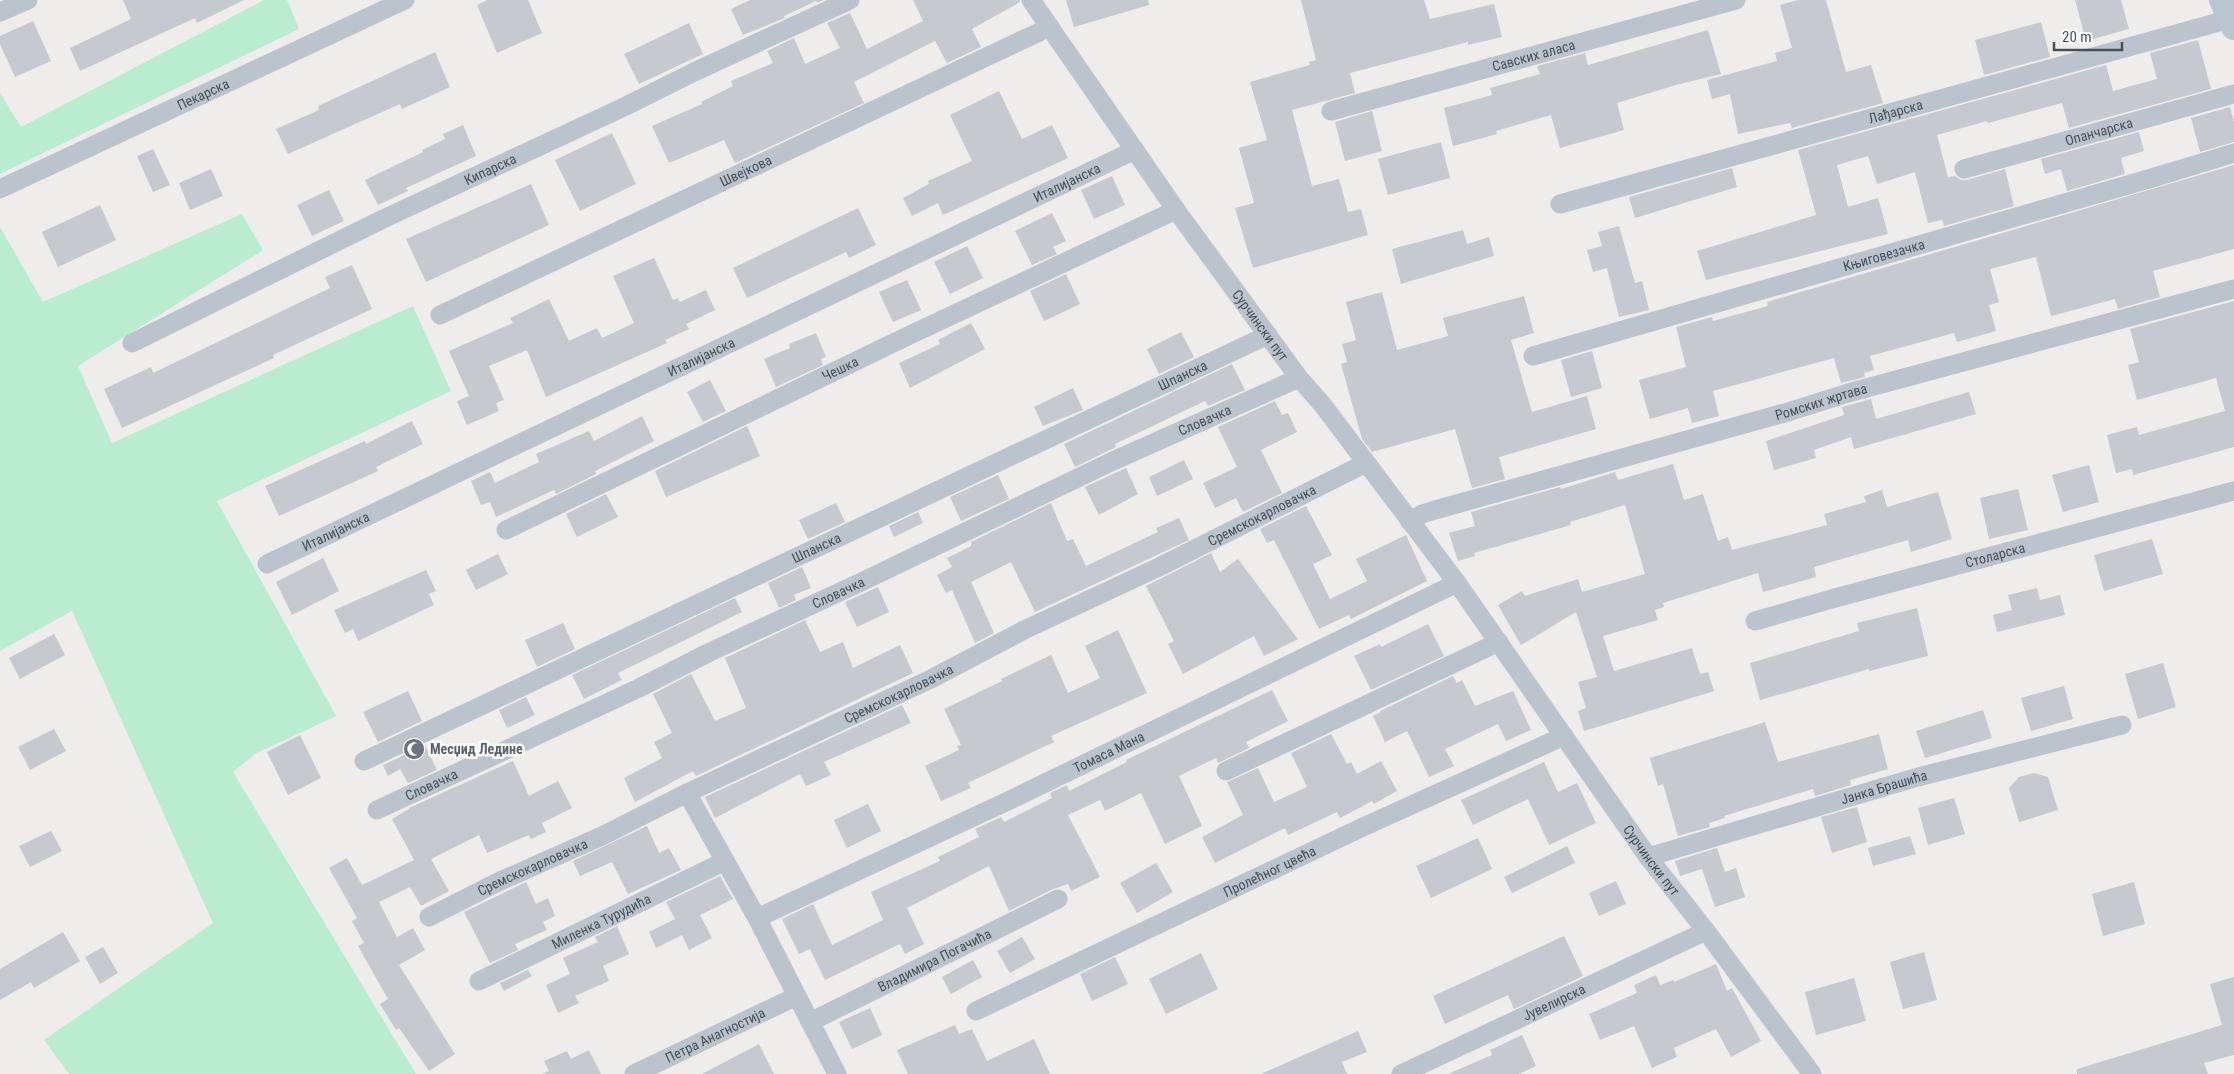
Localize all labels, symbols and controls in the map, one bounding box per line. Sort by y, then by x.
scale bar [2054,20,2122,52]
text: 20 m [2062,28,2092,46]
street label: Савских аласа [1490,37,1577,74]
street label: Пекарска [174,75,232,113]
street label: Лађарска [1867,96,1924,127]
street label: Опанчарска [2063,114,2135,149]
street label: Кипарска [462,150,519,188]
street label: Швејкова [717,152,774,190]
street label: Италијанска [1031,160,1103,205]
street label: Књиговезачка [1841,236,1926,274]
street label: Сурчински пут [1229,287,1292,364]
street label: Италијанска [665,334,737,380]
street label: Чешка [819,353,861,384]
street label: Шпанска [1156,357,1210,394]
street label: Ромских жртава [1773,380,1869,423]
street label: Словачка [1176,401,1234,439]
street label: Сремскокарловачка [1205,481,1319,549]
street label: Италијанска [299,508,372,554]
street label: Шпанска [789,529,843,566]
street label: Столарска [1963,539,2027,571]
street label: Словачка [810,574,867,612]
street label: Сремскокарловачка [841,661,956,727]
street label: Томаса Мана [1071,728,1147,776]
mosque icon: Месџид Ледине [402,737,426,761]
place label: Месџид Ледине [430,741,523,757]
street label: Словачка [403,766,460,804]
street label: Јанка Брашића [1839,767,1929,807]
street label: Сурчински пут [1620,822,1683,899]
street label: Сремскокарловачка [475,835,590,899]
street label: Пролећног цвећа [1221,843,1318,900]
street label: Миленка Турудића [549,890,653,952]
street label: Владимира Погачића [875,925,994,995]
street label: Јувелирска [1520,981,1588,1024]
street label: Петра Анагностија [663,1004,768,1066]

